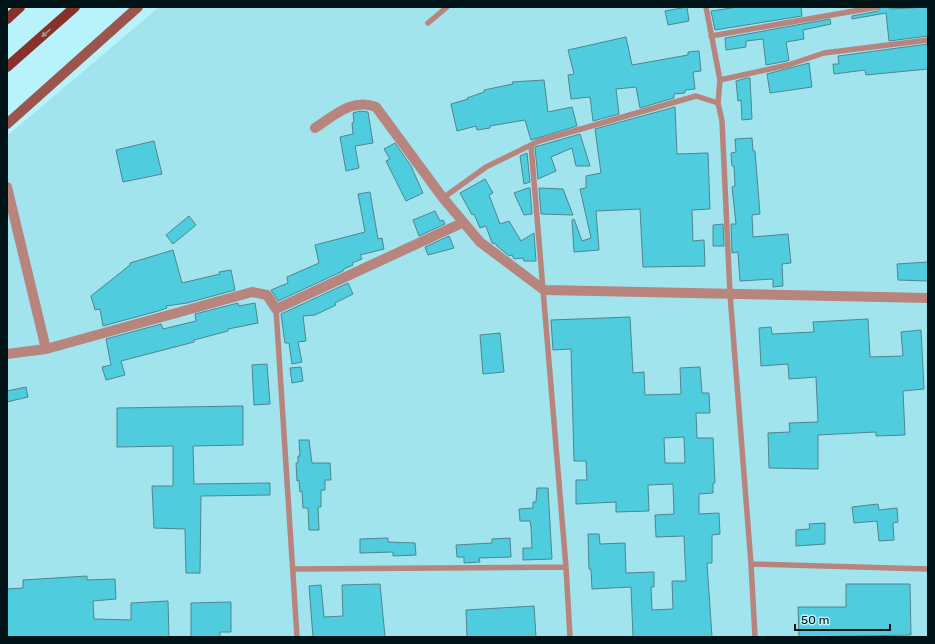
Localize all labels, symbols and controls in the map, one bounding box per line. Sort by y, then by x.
one-way arrow [41,28,51,37]
scale bar [795,606,890,632]
text: 50 m [801,613,829,627]

